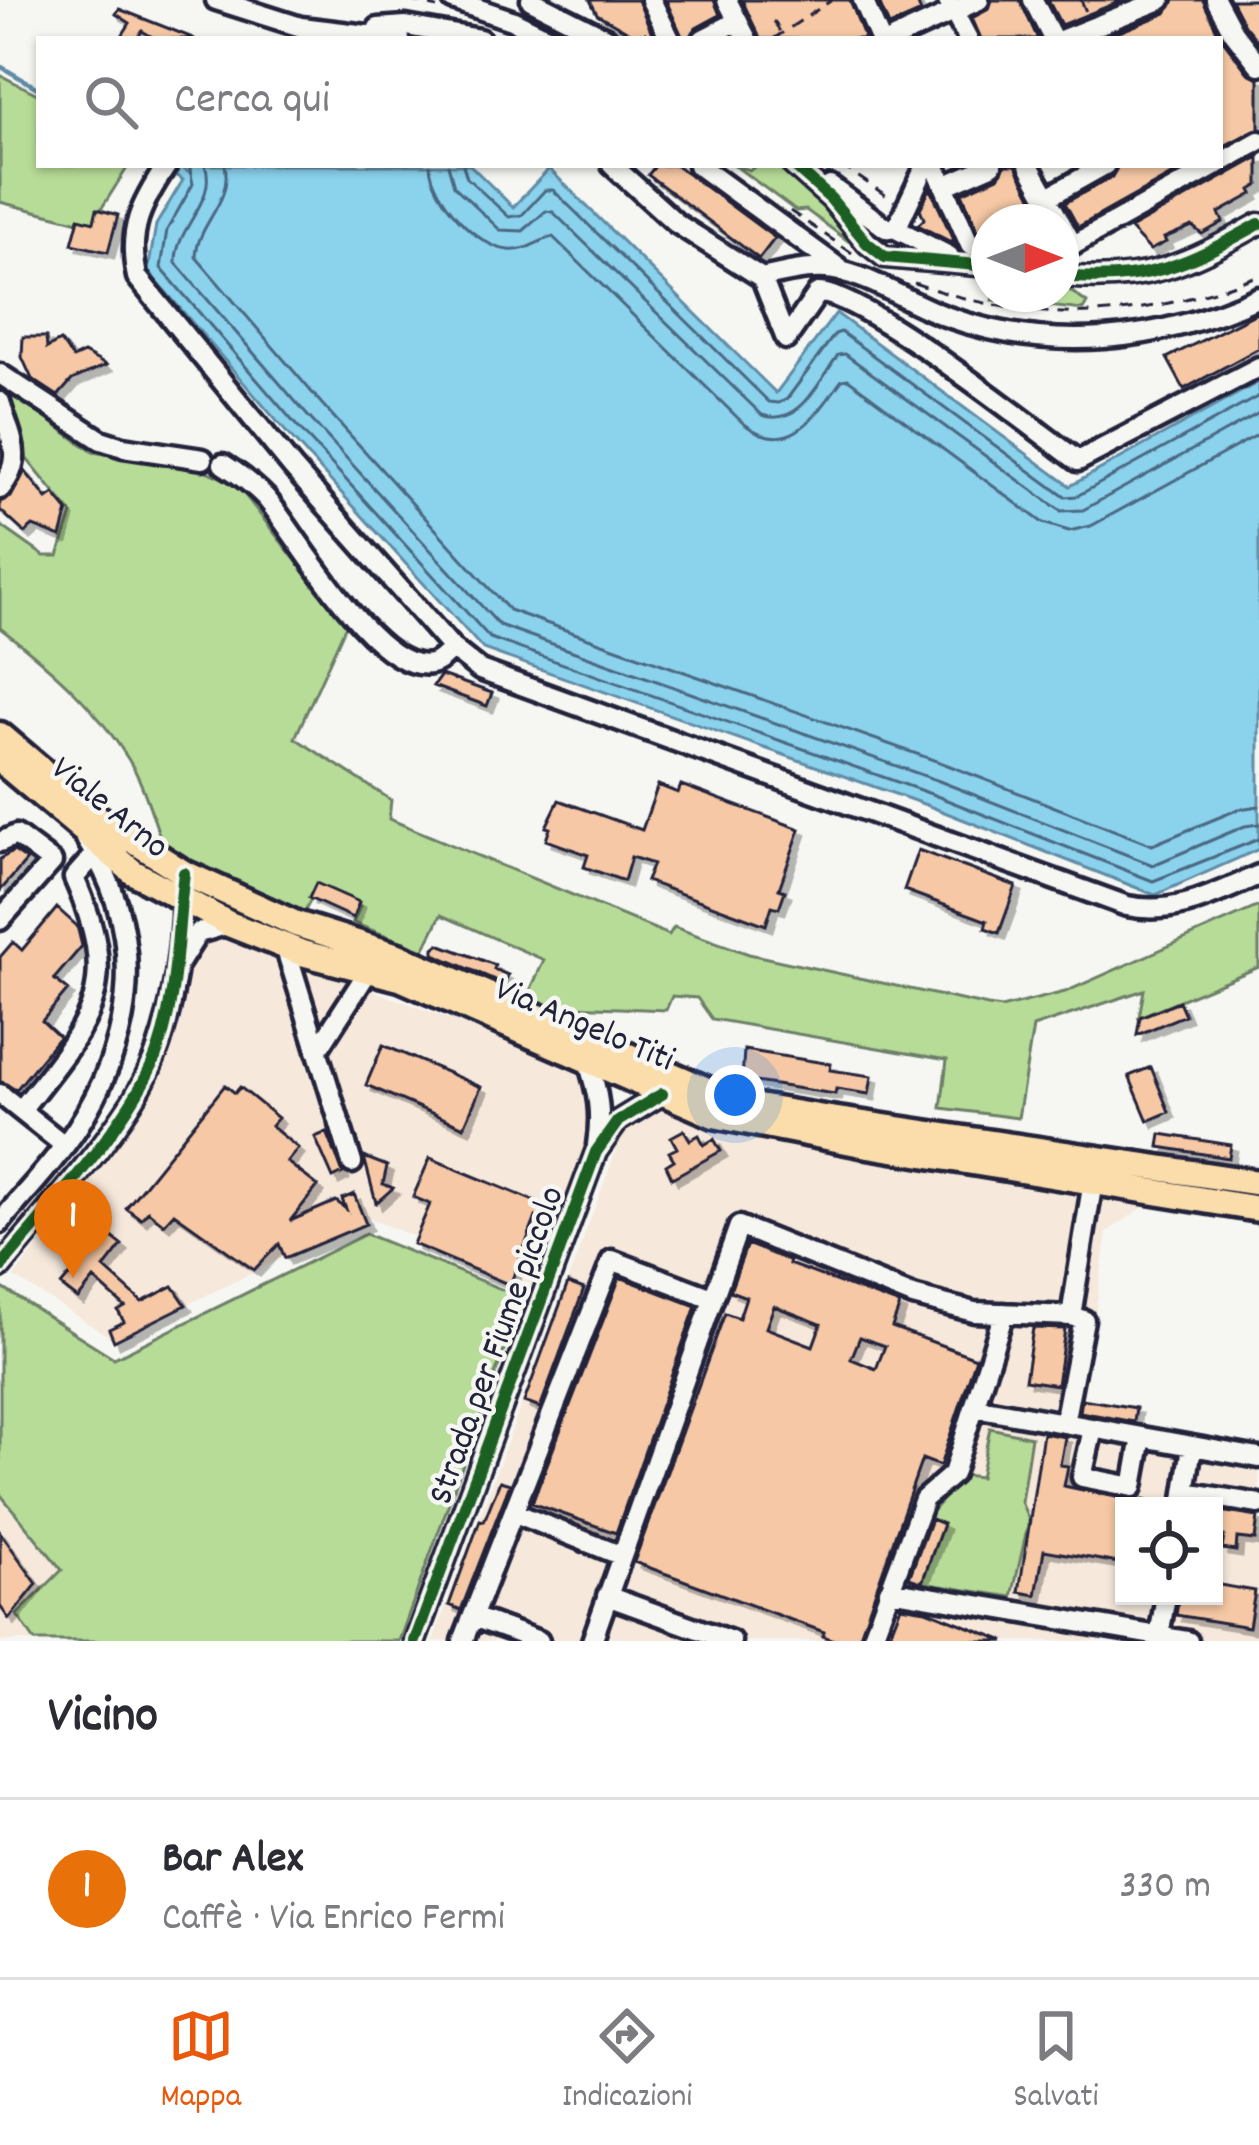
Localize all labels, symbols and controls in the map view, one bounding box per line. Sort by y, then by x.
search box [36,36,1223,168]
icon: search [78,69,144,135]
text: Cerca qui [174,70,330,134]
north arrow [971,204,1079,312]
street label: Viale Arno [38,746,179,874]
street label: Via Angelo Titi [486,965,682,1088]
your location [705,1065,765,1125]
pin: 1 [34,1179,112,1278]
street label: Strada per Fiume piccolo [417,1180,580,1512]
map controls [1115,1497,1223,1605]
button: locate [1115,1497,1223,1605]
text: Vicino [48,1683,158,1755]
text: Bar Alex [162,1829,303,1893]
text: 1 [83,1861,91,1916]
text: 330 m [1119,1861,1211,1916]
text: Caffè · Via Enrico Fermi [162,1893,505,1948]
tab: Mappa [160,2003,241,2122]
tab: Indicazioni [562,2003,692,2122]
tab: Salvati [1013,2003,1099,2122]

